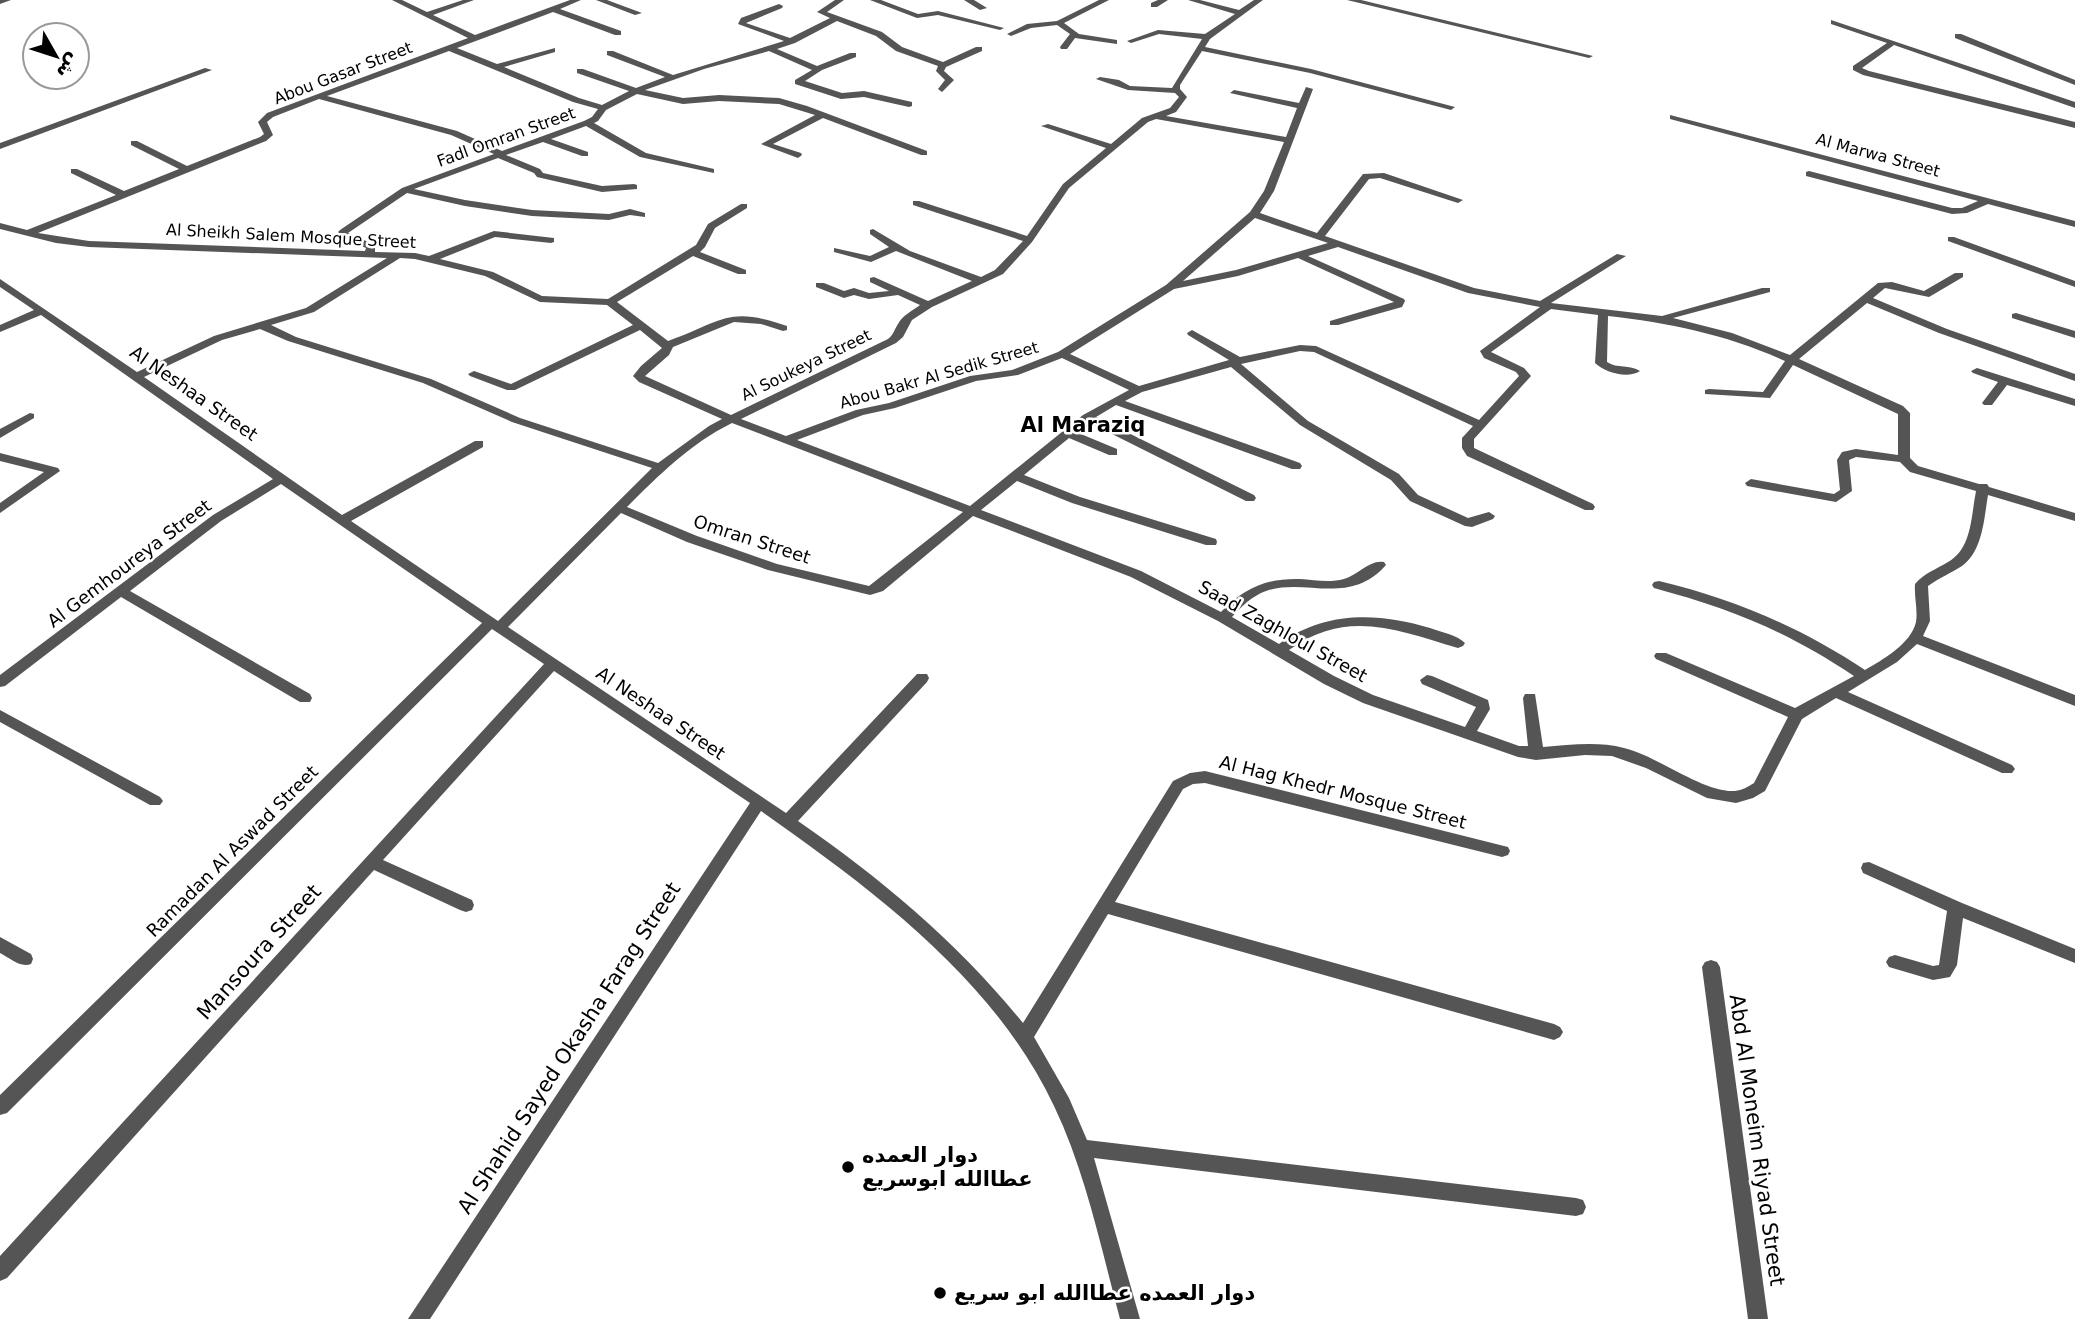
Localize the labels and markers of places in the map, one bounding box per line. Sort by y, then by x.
place label: دوار العمده عطاالله ابوسريع [862,1143,1033,1191]
marker: دوار العمده عطاالله ابوسريع [840,1159,856,1175]
place label: دوار العمده عطاالله ابو سريع [954,1281,1255,1305]
marker: دوار العمده عطاالله ابو سريع [932,1285,948,1301]

